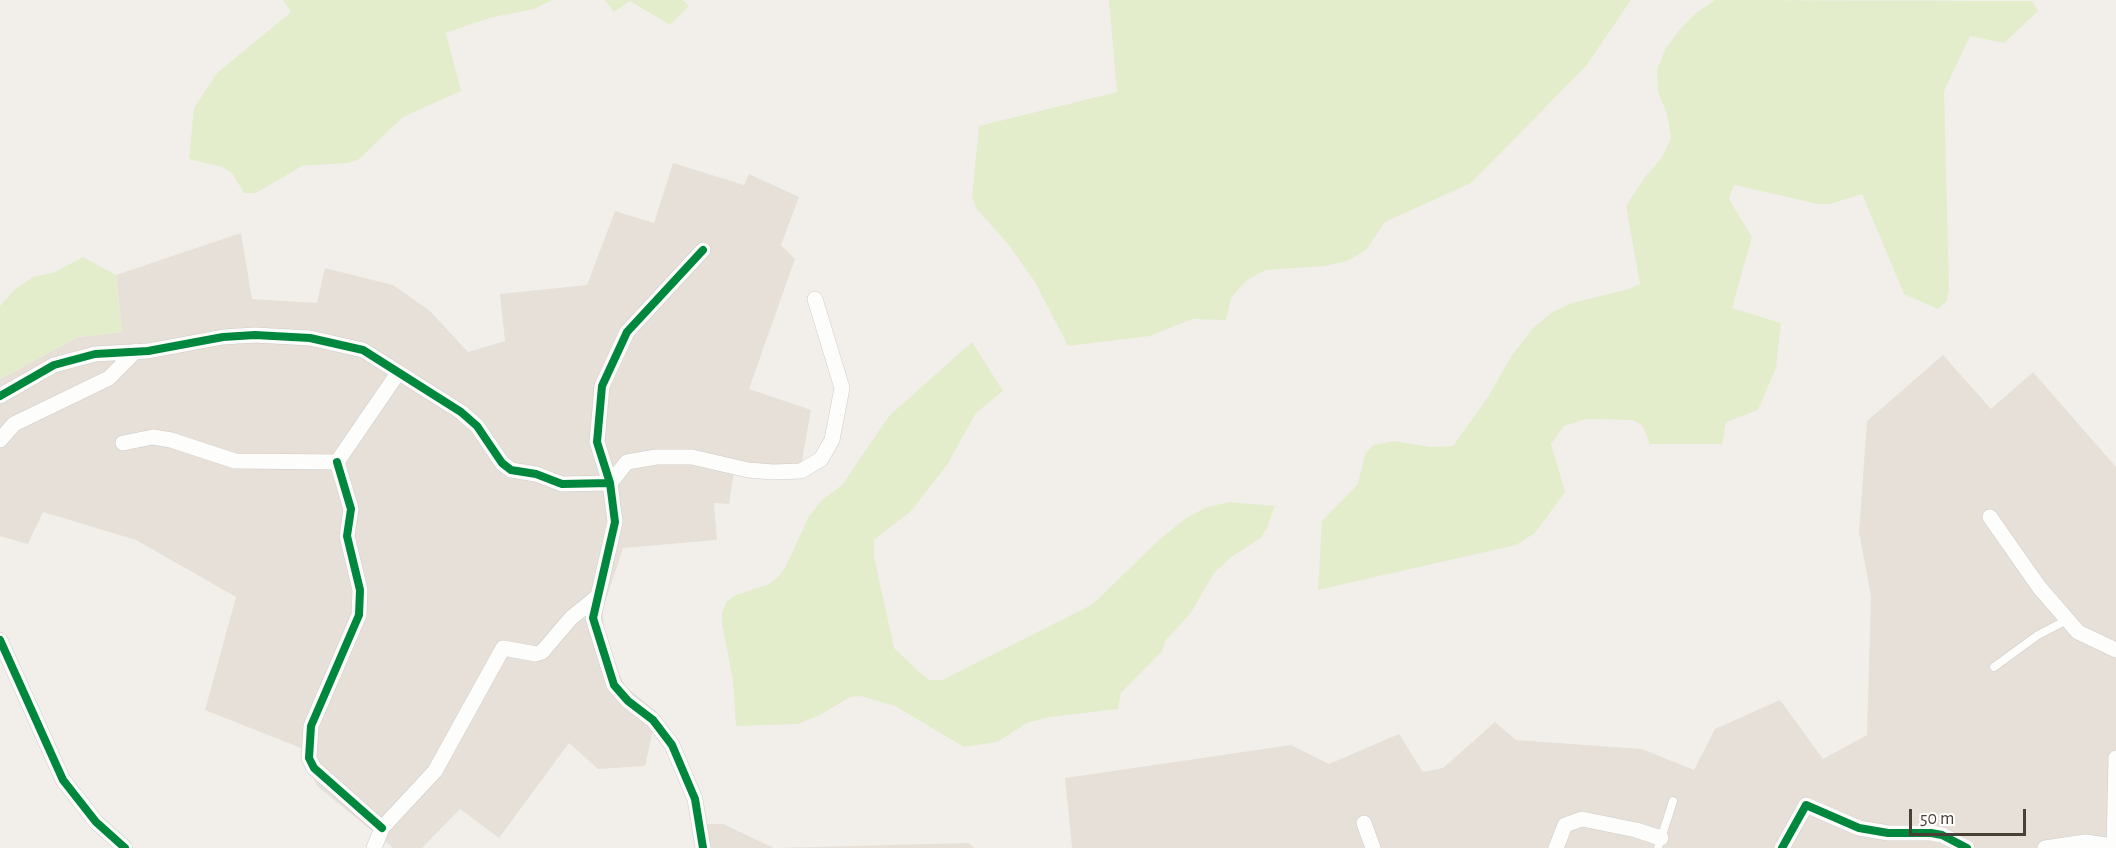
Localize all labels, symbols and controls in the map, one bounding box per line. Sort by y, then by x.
scale bar [1912,797,2029,835]
text: 50 m [1920,810,1954,828]

